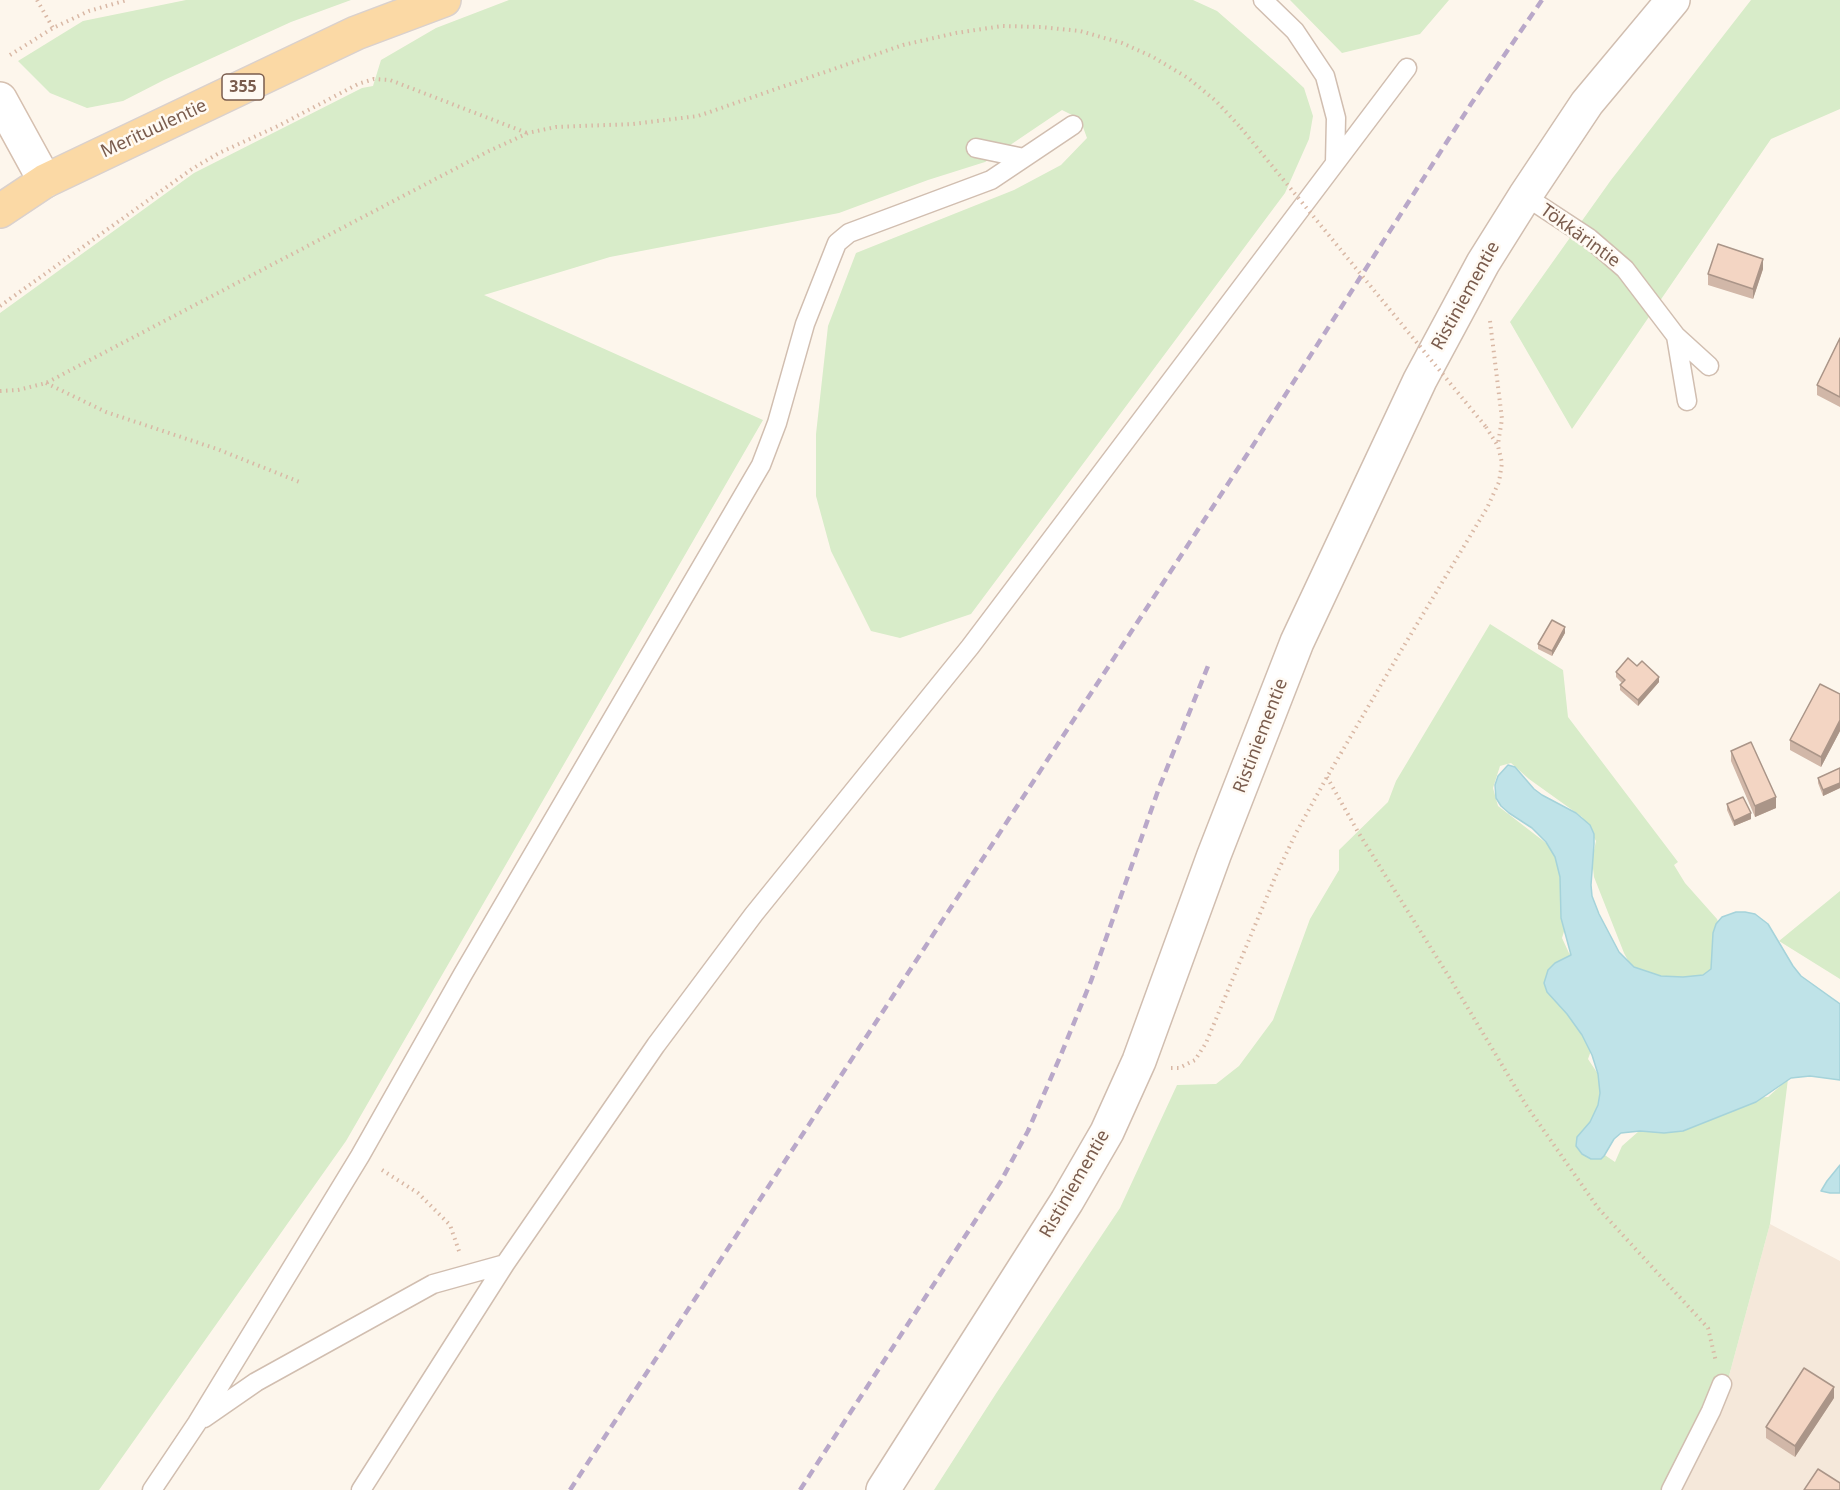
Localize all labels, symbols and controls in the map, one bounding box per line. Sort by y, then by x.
road number: 355 [222,74,264,100]
street label: Merituulentie [98,95,210,163]
street label: Tökkärintie [1536,200,1624,272]
street label: Ristiniementie [1427,238,1505,354]
street label: Ristiniementie [1229,676,1293,796]
street label: Ristiniementie [1035,1126,1115,1242]

